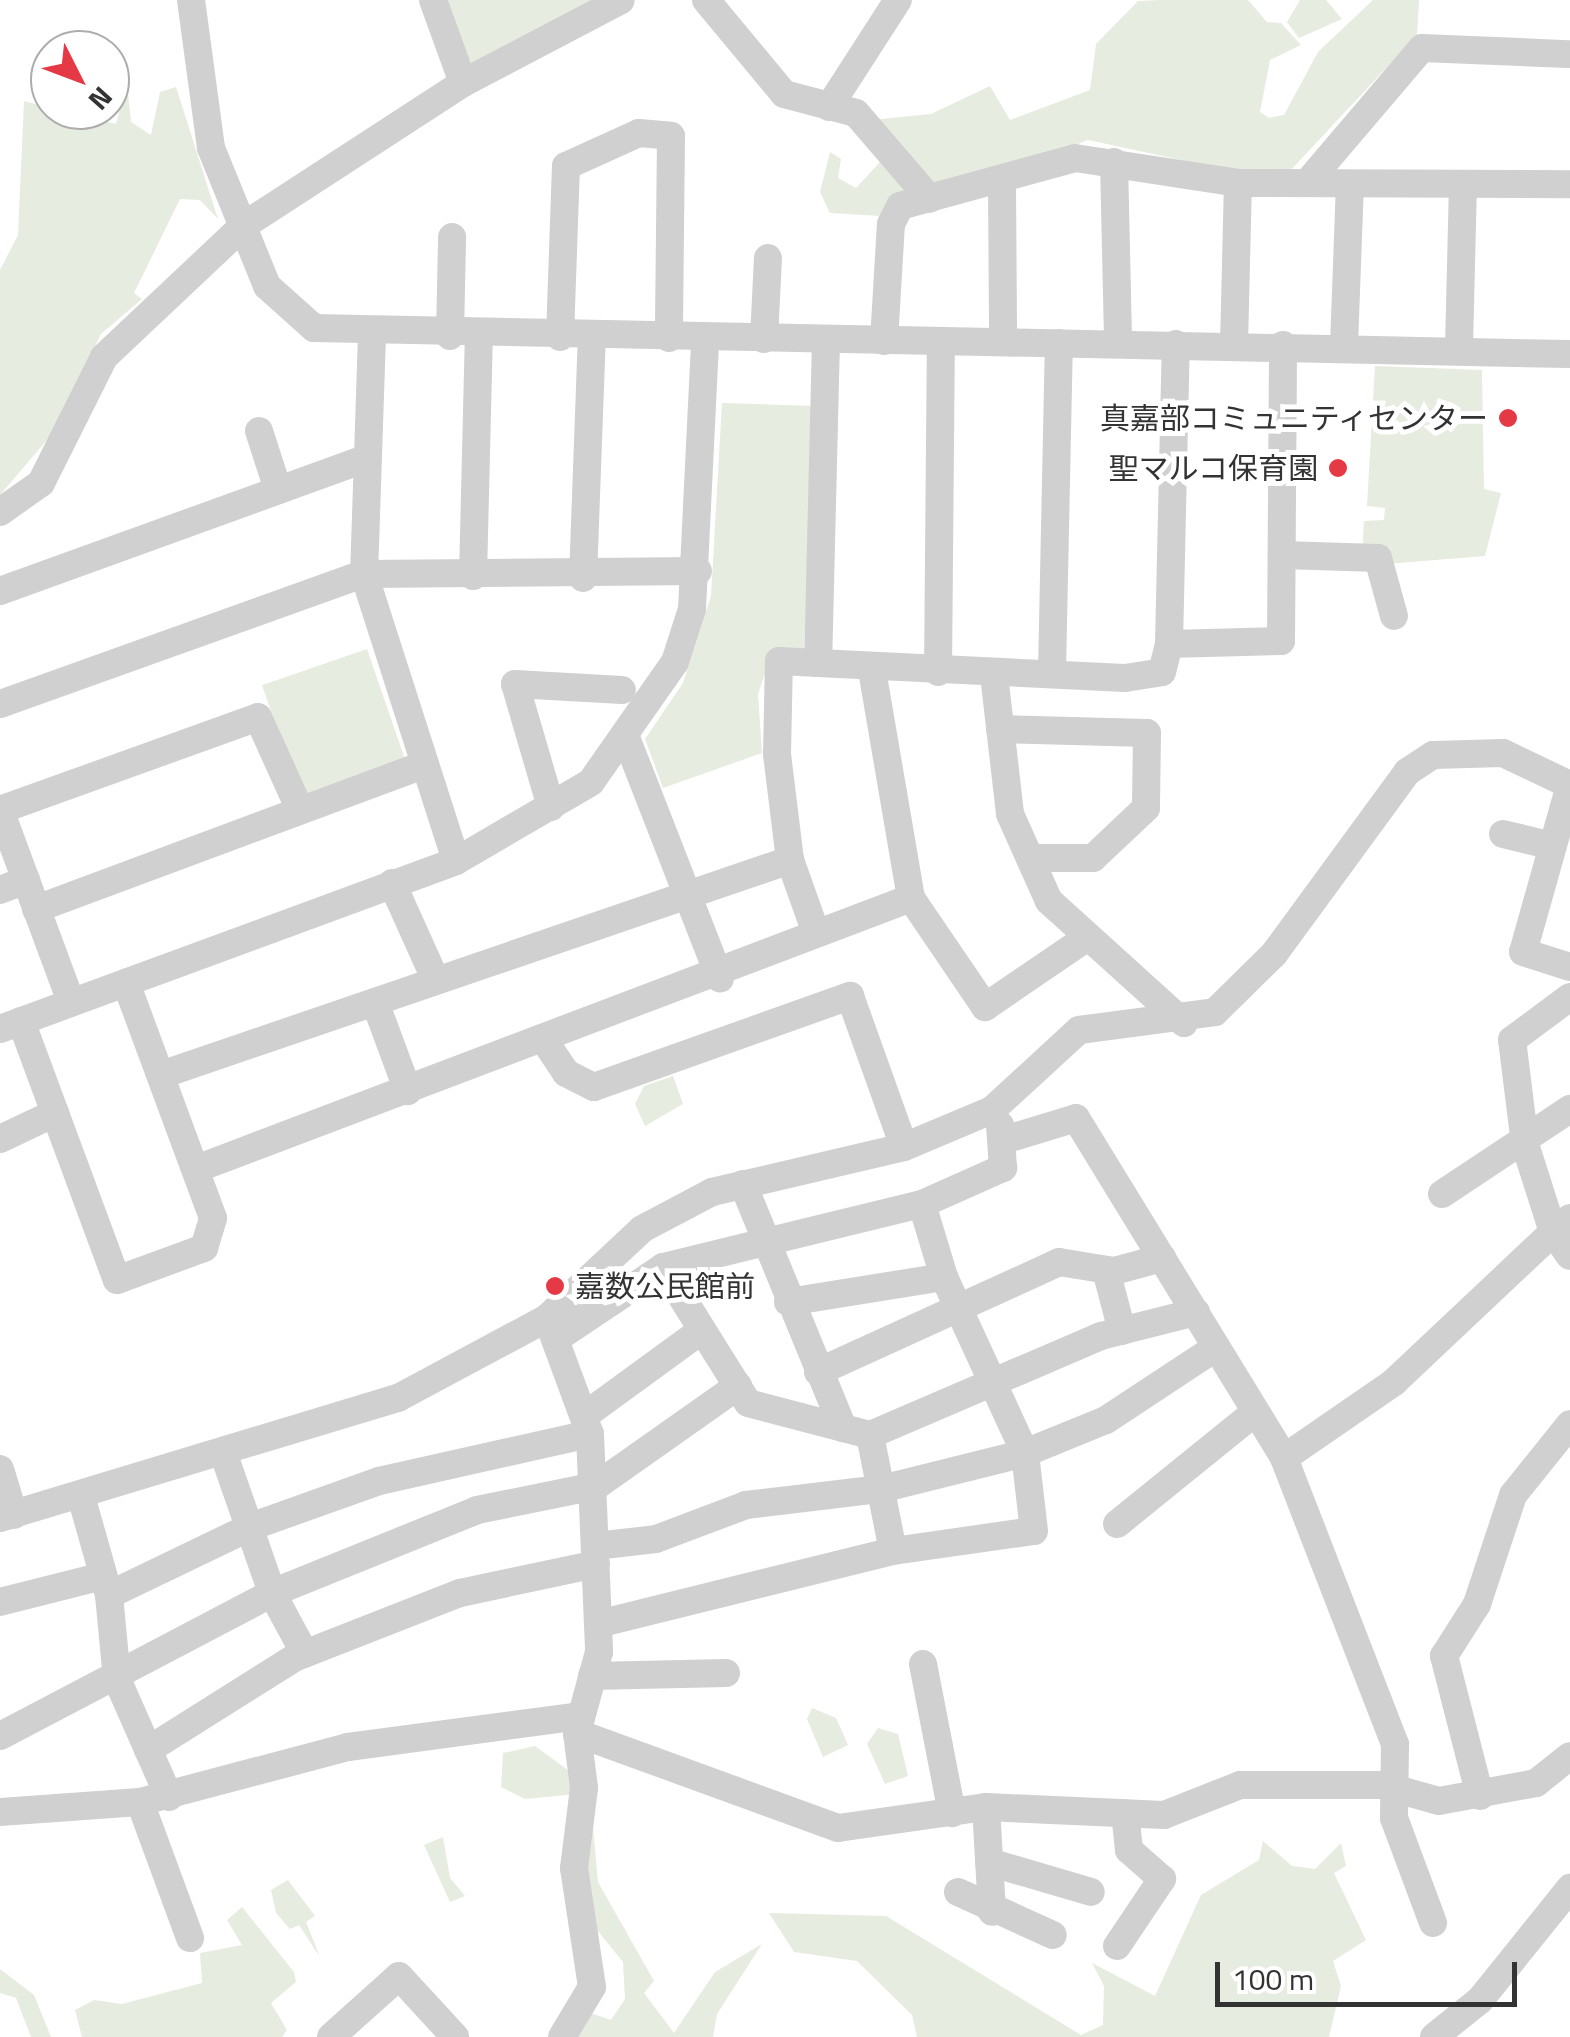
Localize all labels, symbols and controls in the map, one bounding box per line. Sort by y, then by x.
north arrow [30,30,130,130]
text: N [79,77,124,121]
place label: 真嘉部コミュニティセンター [1098,400,1488,436]
marker: 真嘉部コミュニティセンター [1497,407,1519,429]
place label: 聖マルコ保育園 [1108,450,1318,486]
marker: 聖マルコ保育園 [1327,457,1349,479]
place label: 嘉数公民館前 [575,1268,755,1304]
marker: 嘉数公民館前 [544,1275,566,1297]
scale bar [1220,1942,1522,2004]
text: 100 m [1232,1956,1314,2002]

